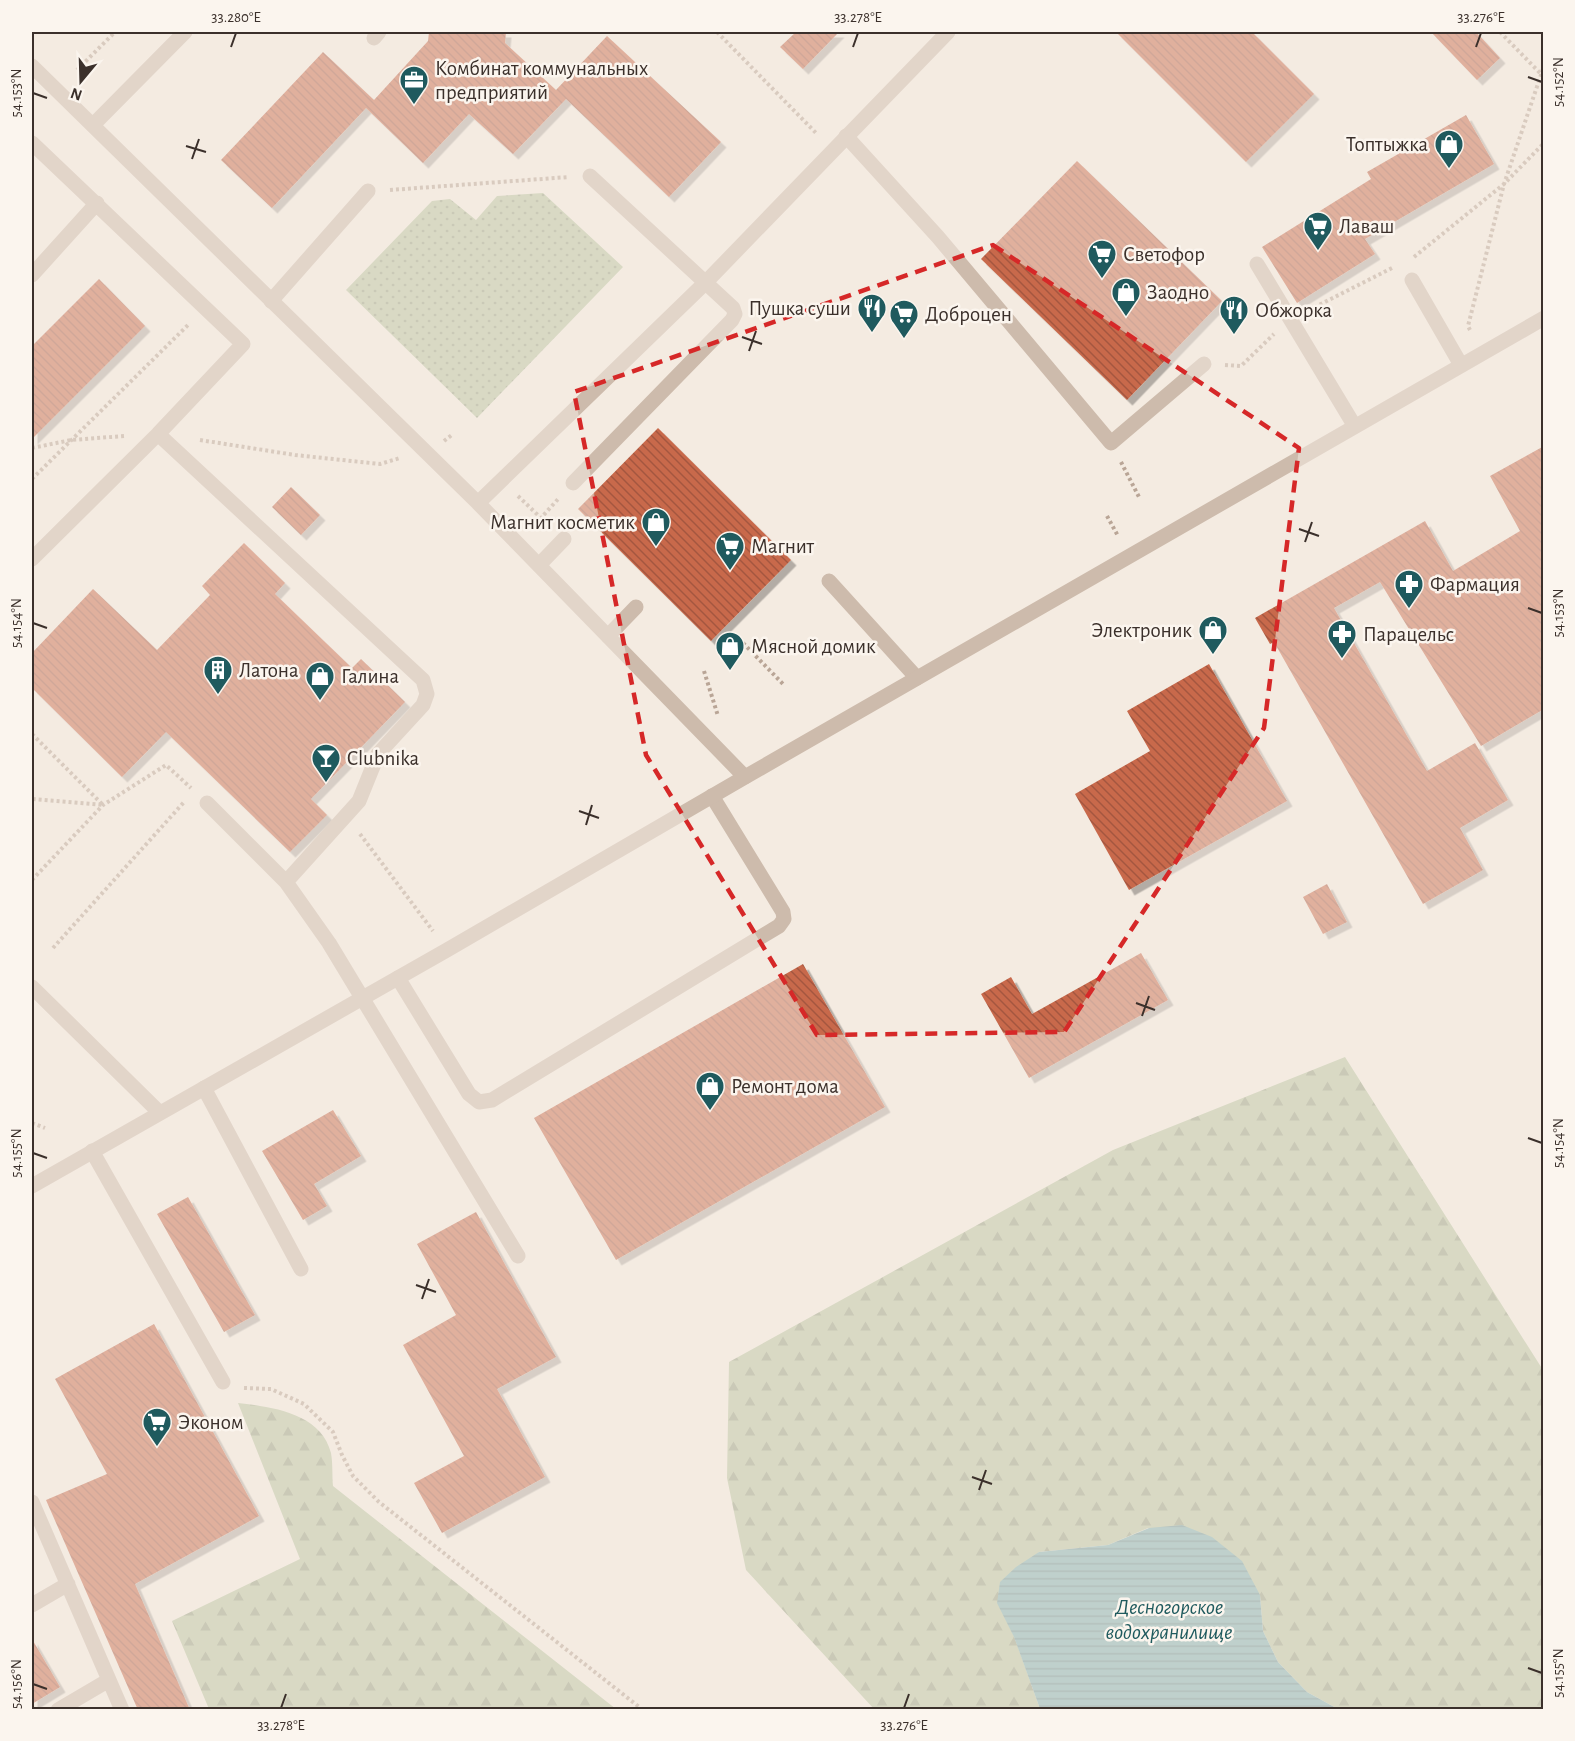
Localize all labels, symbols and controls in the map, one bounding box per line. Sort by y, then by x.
text: 33.280°E [211,10,261,25]
text: 33.278°E [834,10,882,25]
text: 33.276°E [1457,10,1505,25]
north arrow [51,51,111,111]
text: 54.152°N [1551,57,1566,107]
place label: Комбинат коммунальных предприятий [435,58,648,103]
office icon: Комбинат коммунальных предприятий [398,64,430,106]
text: 54.153°N [9,68,24,118]
text: N [69,85,84,104]
shop icon: Топтыжка [1433,128,1465,170]
place label: Топтыжка [1346,134,1428,155]
supermarket icon: Лаваш [1302,210,1334,252]
place label: Лаваш [1339,216,1394,237]
supermarket icon: Светофор [1086,238,1118,280]
place label: Светофор [1123,244,1205,265]
shop icon: Заодно [1110,276,1142,318]
place label: Заодно [1147,282,1209,303]
restaurant icon: Пушка суши [856,292,888,334]
restaurant icon: Обжорка [1218,294,1250,336]
place label: Пушка суши [749,298,851,319]
supermarket icon: Доброцен [888,298,920,340]
place label: Обжорка [1255,300,1332,321]
place label: Доброцен [925,304,1012,325]
shop icon: Магнит косметик [640,506,672,548]
place label: Магнит косметик [490,512,635,533]
supermarket icon: Магнит [714,530,746,572]
place label: Магнит [751,536,815,557]
pharmacy icon: Фармация [1393,568,1425,610]
place label: Фармация [1430,574,1520,595]
text: 54.153°N [1551,588,1566,638]
text: 54.154°N [9,598,24,648]
shop icon: Электроник [1197,614,1229,656]
pharmacy icon: Парацельс [1326,618,1358,660]
place label: Электроник [1091,620,1192,641]
place label: Парацельс [1363,624,1454,645]
shop icon: Мясной домик [714,630,746,672]
place label: Мясной домик [751,636,876,657]
building icon: Латона [202,654,234,696]
place label: Латона [239,660,299,681]
shop icon: Галина [304,660,336,702]
place label: Галина [341,666,400,687]
bar icon: Clubnika [310,742,342,784]
place label: Clubnika [347,748,419,769]
shop icon: Ремонт дома [694,1070,726,1112]
place label: Ремонт дома [731,1076,839,1097]
text: 54.154°N [1551,1118,1566,1168]
text: 54.155°N [9,1128,24,1178]
supermarket icon: Эконом [141,1406,173,1448]
place label: Эконом [178,1412,244,1433]
water label: Десногорское водохранилище [1106,1596,1232,1644]
text: 54.155°N [1551,1648,1566,1698]
text: 54.156°N [9,1659,24,1709]
text: 33.278°E [257,1718,305,1733]
text: 33.276°E [880,1718,928,1733]

